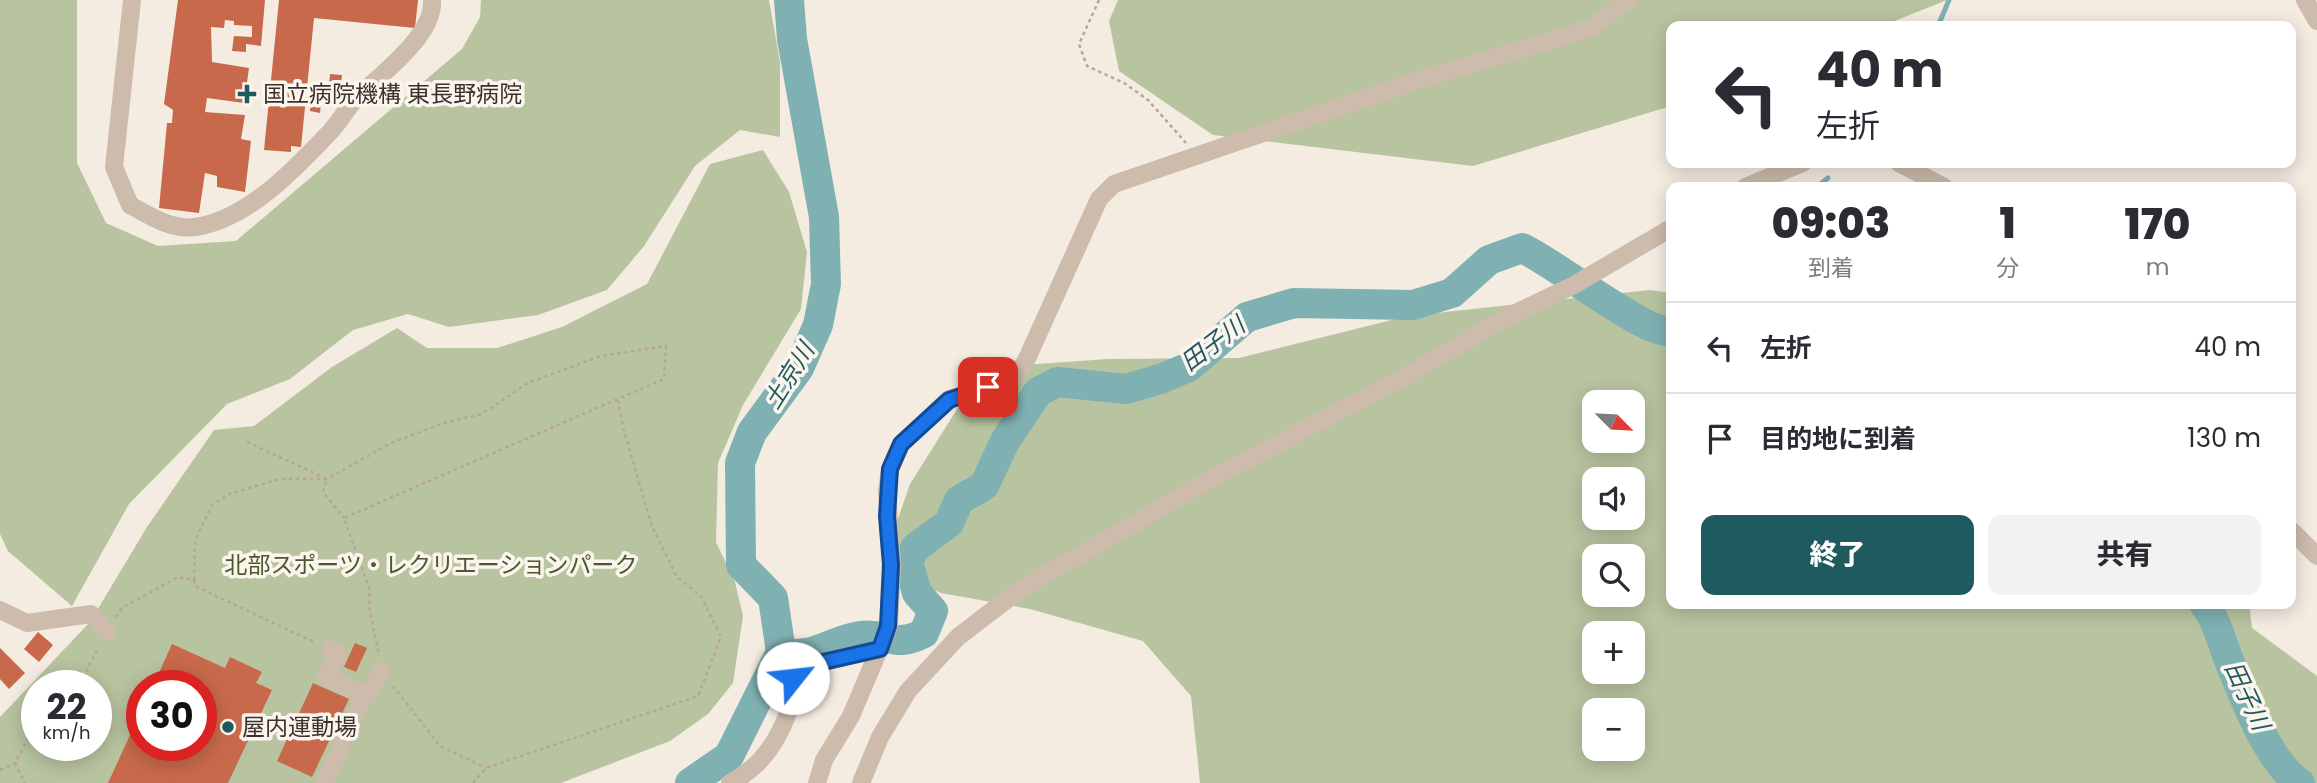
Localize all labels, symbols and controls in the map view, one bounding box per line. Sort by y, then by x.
text: 40 m [1816,36,1943,104]
icon: left [1701,49,1792,140]
place label: 国立病院機構 東長野病院 [263,78,522,110]
marker: 国立病院機構 東長野病院 [237,84,257,104]
text: 左折 [1816,103,1880,148]
text: 09:03 [1772,194,1891,253]
text: 1 [1999,194,2016,253]
text: 170 [2125,195,2190,254]
text: m [2146,251,2169,283]
text: 到着 [1808,252,1854,284]
text: 分 [1996,252,2019,284]
water label: 田子川 [1174,307,1254,378]
icon: left [1701,329,1739,367]
text: 40 m [2195,329,2261,365]
text: 左折 [1760,330,1812,366]
water label: 土京川 [756,334,823,415]
pin [958,357,1018,417]
icon: arrive [969,368,1007,406]
north arrow [1582,390,1645,453]
map controls [1582,390,1645,761]
icon: arrive [1701,420,1739,458]
text: 130 m [2187,420,2261,456]
text: 目的地に到着 [1760,421,1916,457]
button: sound [1582,467,1645,530]
button: 終了 [1701,515,1974,595]
button: 共有 [1988,515,2261,595]
button: search [1582,544,1645,607]
park label: 北部スポーツ・レクリエーションパーク [224,549,638,581]
button: + [1582,621,1645,684]
position arrow [756,641,830,715]
water label: 田子川 [2217,656,2279,738]
speed limit sign: 30 [126,670,217,761]
text: 22 [47,682,86,731]
button: − [1582,698,1645,761]
place label: 屋内運動場 [242,711,357,743]
marker: 屋内運動場 [220,719,236,735]
text: km/h [43,720,90,745]

